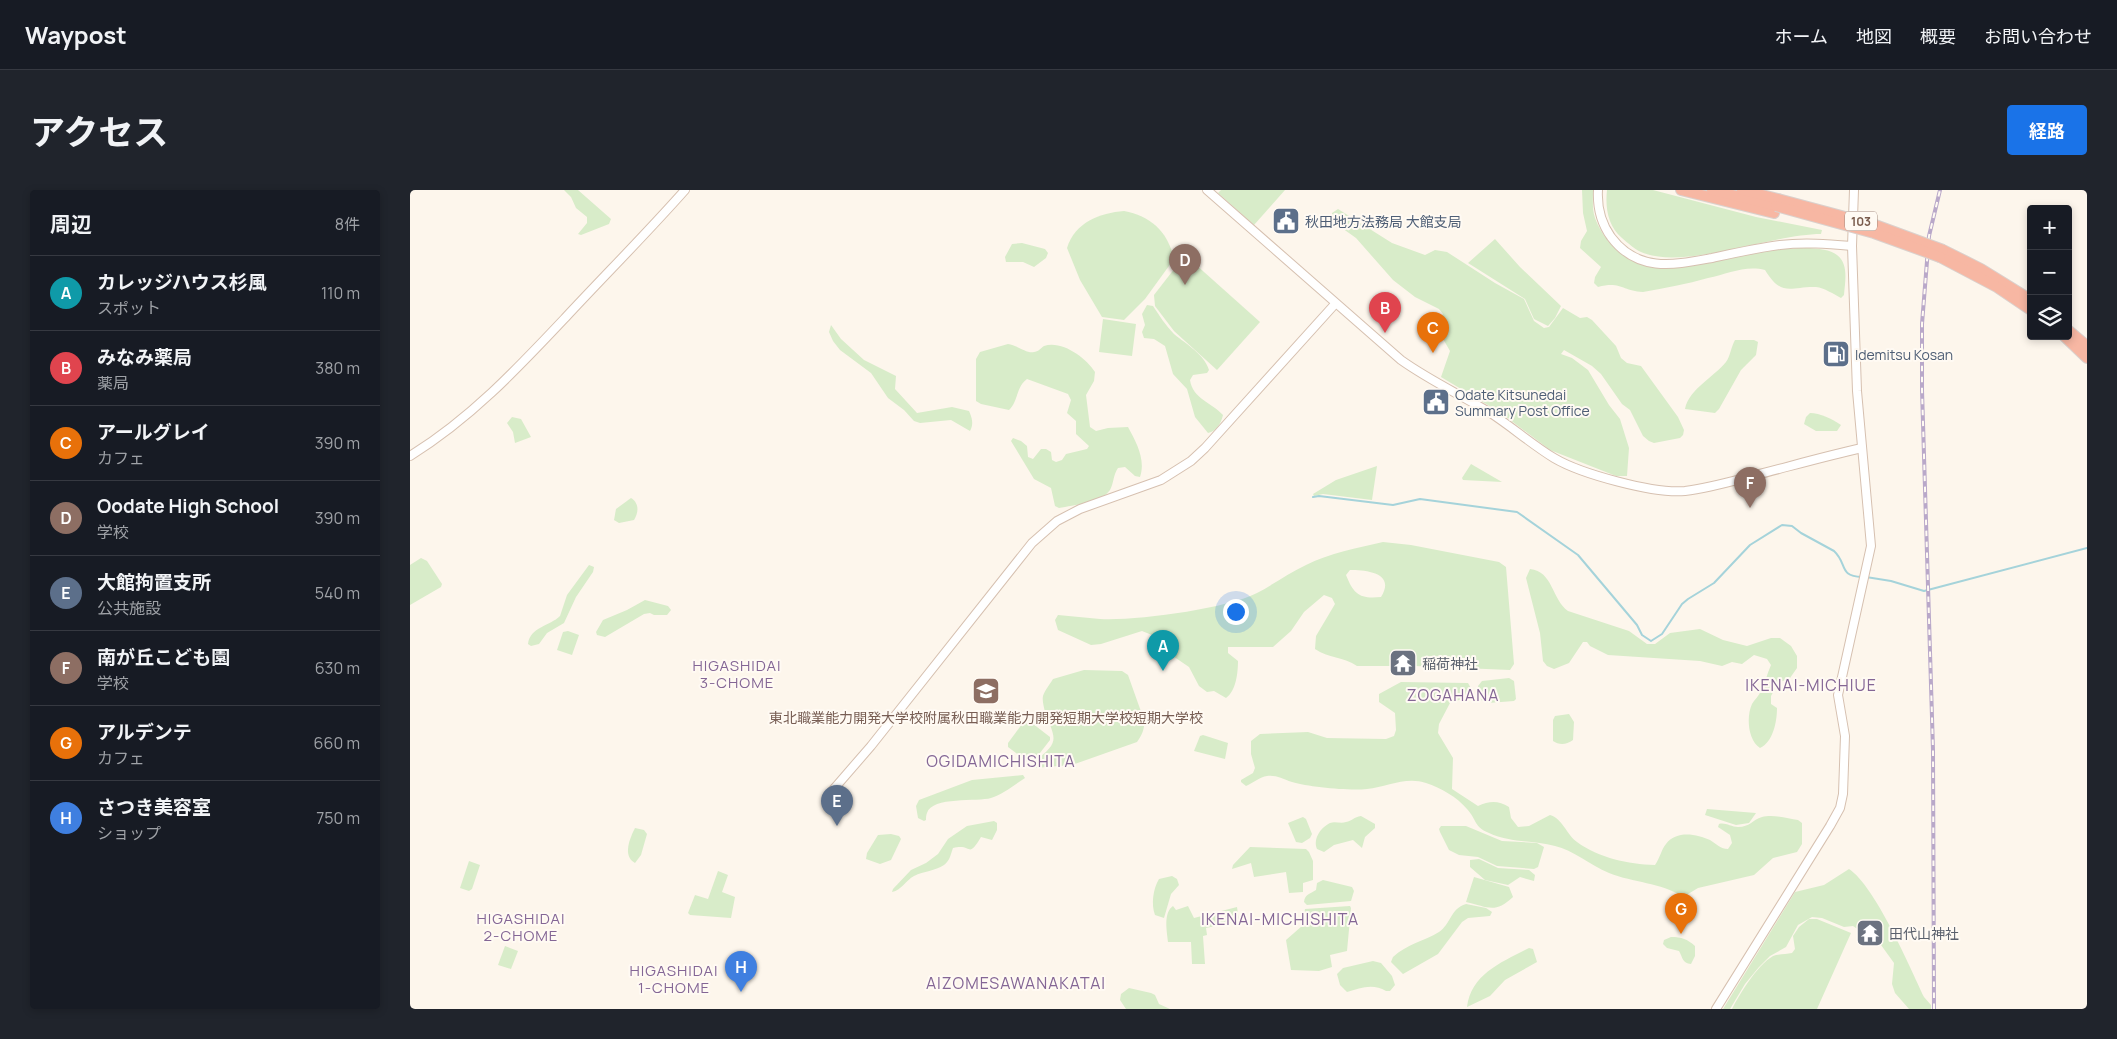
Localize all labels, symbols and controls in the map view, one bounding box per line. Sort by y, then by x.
text: Waypost [25,18,127,51]
text: ホーム [1775,24,1828,48]
text: 地図 [1856,24,1892,48]
text: 概要 [1920,24,1956,48]
text: お問い合わせ [1984,24,2092,48]
button: 経路 [2007,105,2087,155]
text: アクセス [30,108,168,156]
map controls [2027,205,2072,340]
button: + [2027,205,2072,250]
public building icon: 秋田地方法務局 大館支局 [1271,206,1301,236]
text: 周辺 [50,210,92,238]
place label: 秋田地方法務局 大館支局 [1305,212,1462,231]
road number: 103 [1845,212,1877,230]
text: 8件 [335,213,360,235]
pin: D [1169,244,1201,285]
button: − [2027,250,2072,295]
text: カレッジハウス杉風 [97,269,267,295]
text: A [61,282,71,304]
text: 110 m [321,282,360,304]
pin: B [1369,292,1401,333]
button: layers [2027,295,2072,340]
text: スポット [97,297,161,319]
pin: C [1417,312,1449,353]
fuel station icon: Idemitsu Kosan [1821,339,1851,369]
text: みなみ薬局 [97,344,192,370]
place label: Idemitsu Kosan [1855,345,1953,364]
text: B [61,357,71,379]
text: 380 m [315,357,360,379]
text: 薬局 [97,372,129,394]
place label: Odate Kitsunedai Summary Post Office [1455,385,1590,420]
public building icon: Odate Kitsunedai Summary Post Office [1421,387,1451,417]
text: アールグレイ [97,419,210,445]
text: C [60,432,72,454]
text: 390 m [315,432,360,454]
text: カフェ [97,447,145,469]
pin: F [1734,467,1766,508]
text: Oodate High School [97,493,279,519]
text: D [60,507,72,529]
text: 390 m [315,507,360,529]
text: 学校 [97,521,129,543]
text: 大館拘置支所 [97,569,211,595]
text: E [61,582,71,604]
text: 540 m [315,582,360,604]
text: 公共施設 [97,597,161,619]
your location [1223,599,1249,625]
pin: A [1147,630,1179,671]
text: 南が丘こども園 [97,644,230,670]
temple icon: 稲荷神社 [1388,648,1418,678]
place label: 稲荷神社 [1422,654,1478,673]
district label: HIGASHIDAI 3-CHOME [692,655,782,693]
text: F [62,657,70,679]
text: 630 m [315,657,360,679]
text: 学校 [97,672,129,694]
district label: IKENAI-MICHIUE [1745,674,1877,696]
school or university icon: 東北職業能力開発大学校附属秋田職業能力開発短期大学校短期大学校 [971,676,1001,706]
district label: ZOGAHANA [1407,684,1499,706]
place label: 東北職業能力開発大学校附属秋田職業能力開発短期大学校短期大学校 [769,708,1203,727]
text: アルデンテ [97,719,192,745]
text: G [60,732,72,754]
text: 660 m [314,732,360,754]
text: カフェ [97,747,145,769]
district label: OGIDAMICHISHITA [926,750,1076,772]
pin: E [821,785,853,826]
text: さつき美容室 [97,794,211,820]
text: H [60,807,72,829]
text: 750 m [316,807,360,829]
text: ショップ [97,822,161,844]
pin: G [1665,893,1697,934]
district label: HIGASHIDAI 2-CHOME [476,908,566,946]
district label: IKENAI-MICHISHITA [1201,908,1359,930]
temple icon: 田代山神社 [1855,918,1885,948]
place label: 田代山神社 [1889,924,1959,943]
pin: H [725,951,757,992]
district label: HIGASHIDAI 1-CHOME [629,960,719,998]
district label: AIZOMESAWANAKATAI [926,972,1106,994]

